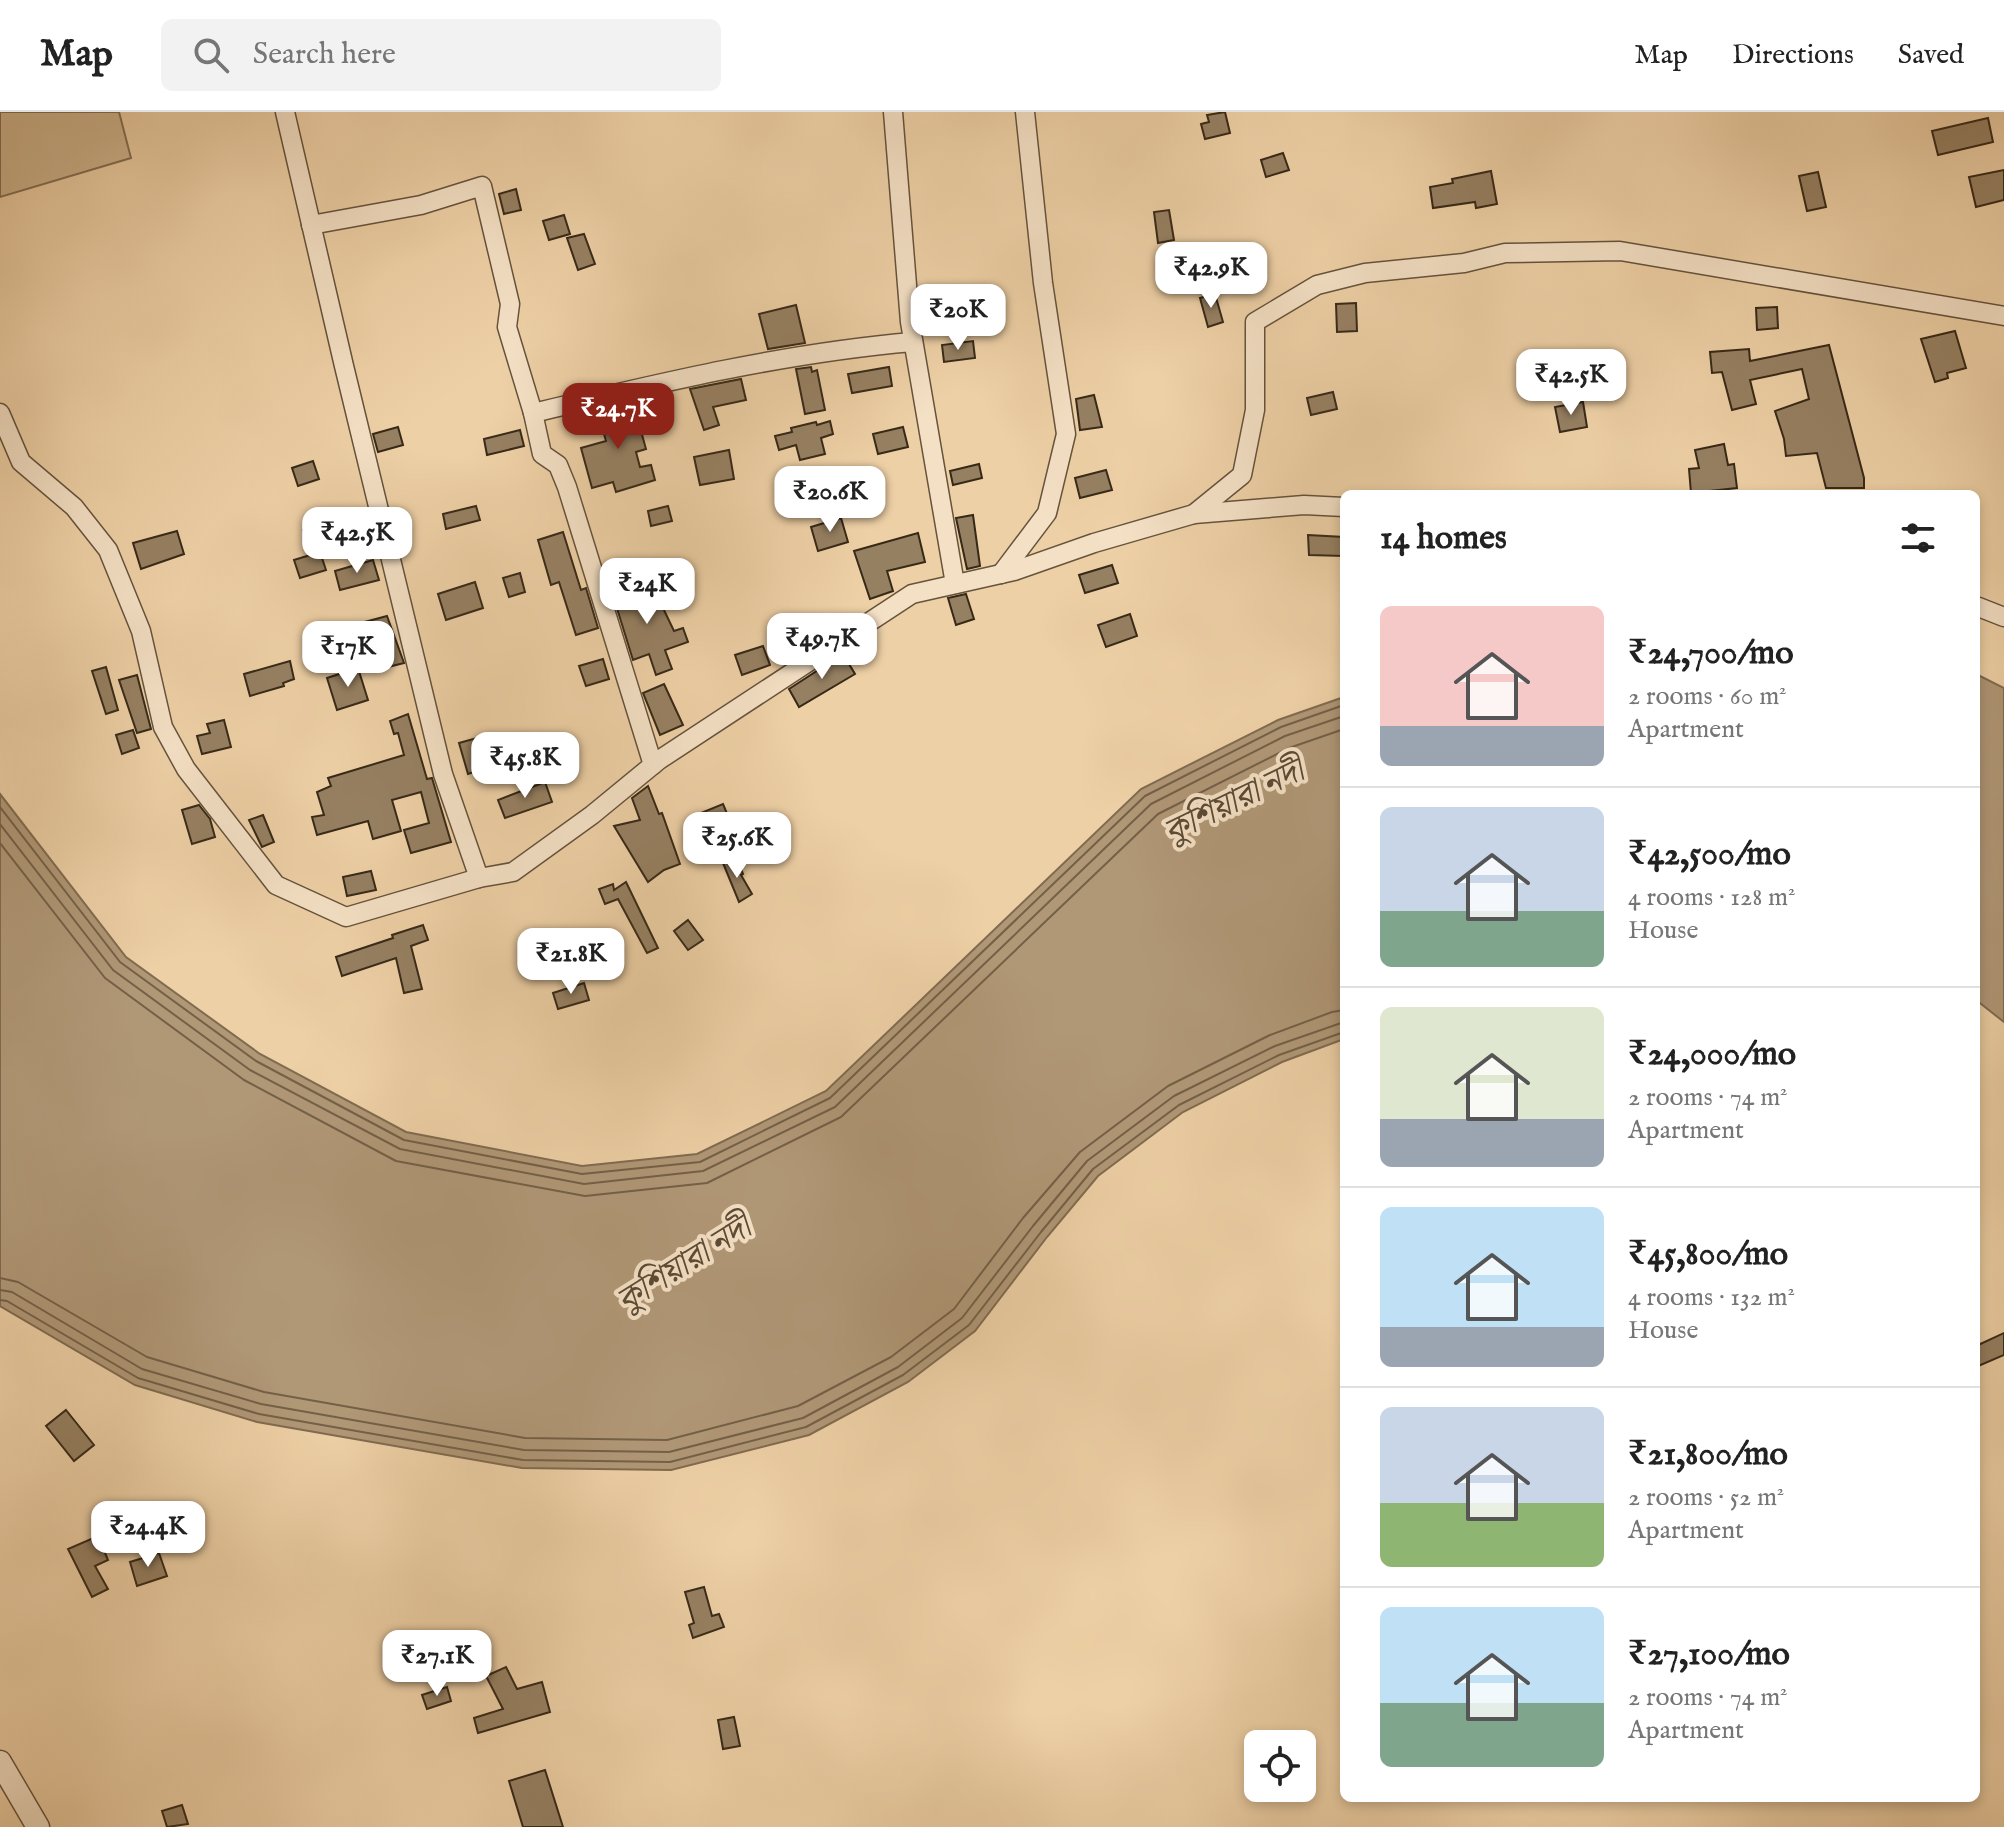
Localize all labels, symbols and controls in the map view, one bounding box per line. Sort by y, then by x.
search box [161,19,721,91]
text: Map [40,31,113,79]
icon: search [189,33,233,77]
text: Search here [253,36,396,74]
text: Map [1634,38,1688,73]
text: Directions [1732,38,1854,73]
text: Saved [1898,38,1964,73]
pin: ₹42.9K [1146,242,1276,310]
text: ₹42.9K [1173,251,1249,284]
pin: ₹20K [911,284,1005,352]
text: ₹20K [929,293,987,326]
pin: ₹42.5K [1506,349,1636,417]
text: ₹42.5K [1534,358,1608,391]
pin: ₹24.7K [553,383,683,451]
text: ₹24.7K [580,392,656,425]
pin: ₹20.6K [765,466,895,534]
text: ₹20.6K [792,475,868,508]
pin: ₹42.5K [292,507,422,575]
text: ₹42.5K [320,516,394,549]
icon: filters [1896,516,1940,560]
text: 14 homes [1380,517,1507,560]
pin: ₹24K [600,558,694,626]
text: ₹24K [618,567,676,600]
pin: ₹49.7K [757,613,887,681]
pin: ₹17K [301,621,395,689]
text: ₹49.7K [785,622,859,655]
text: ₹17K [320,630,376,663]
text: ₹24,700/mo [1628,632,1794,675]
icon: home [1444,638,1540,734]
text: 2 rooms · 60 m² [1628,680,1787,713]
text: Apartment [1628,713,1744,746]
pin: ₹45.8K [460,732,590,800]
text: ₹45.8K [489,741,561,774]
water label: কুশিয়ারা নদী [1157,747,1315,855]
pin: ₹25.6K [672,812,802,880]
text: ₹25.6K [701,821,773,854]
text: ₹42,500/mo [1628,833,1791,876]
icon: home [1444,839,1540,935]
text: 4 rooms · 128 m² [1628,881,1795,914]
text: House [1628,914,1698,947]
pin: ₹21.8K [506,928,636,996]
text: ₹21.8K [535,937,607,970]
text: ₹24,000/mo [1628,1033,1796,1076]
icon: home [1444,1039,1540,1135]
text: 2 rooms · 74 m² [1628,1081,1788,1114]
text: Apartment [1628,1114,1744,1147]
water label: কুশিয়ারা নদী [609,1204,763,1323]
text: ₹45,800/mo [1628,1233,1788,1276]
icon: home [1444,1239,1540,1335]
text: 4 rooms · 132 m² [1628,1281,1795,1314]
text: House [1628,1314,1698,1347]
text: ₹21,800/mo [1628,1433,1788,1476]
icon: home [1444,1439,1540,1535]
text: 2 rooms · 52 m² [1628,1481,1784,1514]
pin: ₹24.4K [83,1501,213,1569]
text: ₹24.4K [109,1510,187,1543]
text: Apartment [1628,1514,1744,1547]
pin: ₹27.1K [372,1630,502,1698]
text: ₹27,100/mo [1628,1633,1790,1676]
text: ₹27.1K [400,1639,474,1672]
icon: home [1444,1639,1540,1735]
text: 2 rooms · 74 m² [1628,1681,1788,1714]
text: Apartment [1628,1714,1744,1747]
map controls [1244,1730,1316,1802]
button: locate [1244,1730,1316,1802]

